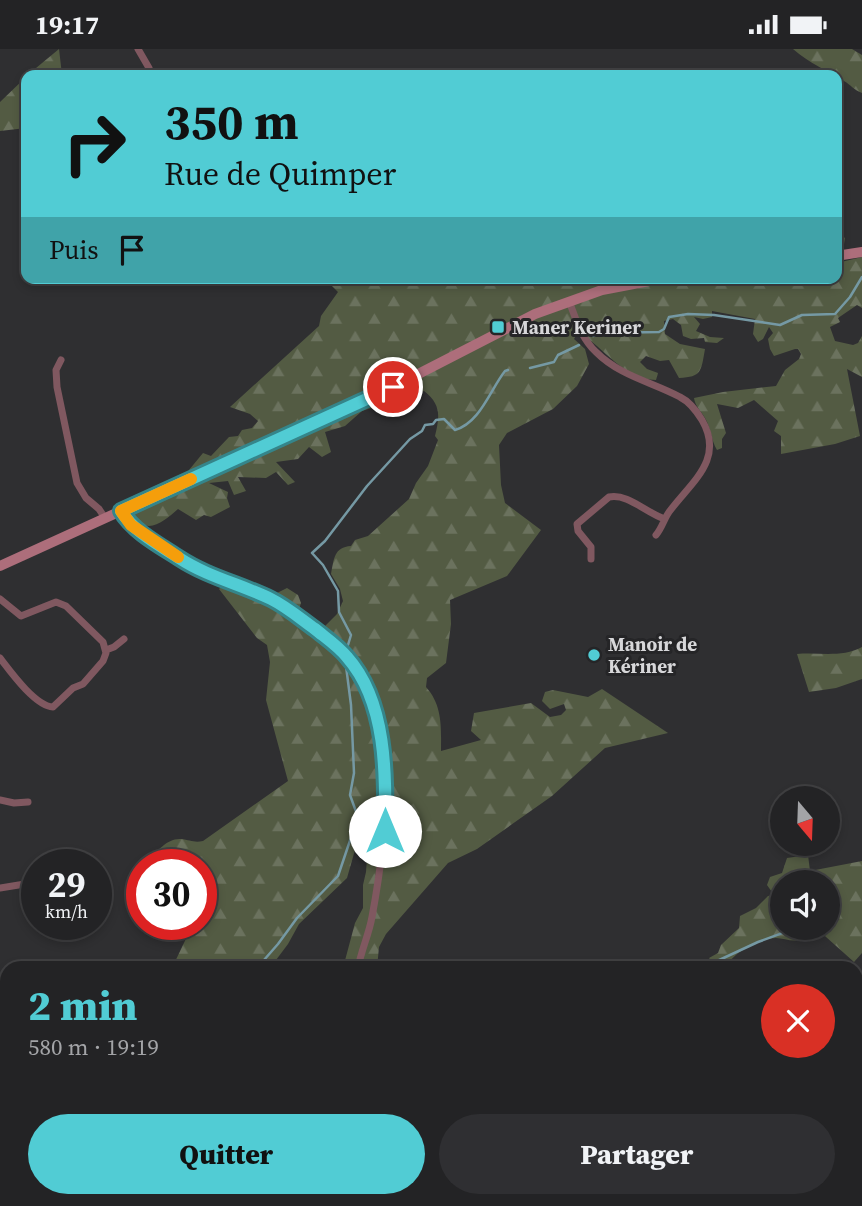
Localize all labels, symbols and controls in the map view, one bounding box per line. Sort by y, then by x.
text: 19:17 [35,7,99,43]
text: 350 m [164,88,299,155]
icon: right [49,98,140,189]
text: Rue de Quimper [164,152,396,196]
icon: arrive [113,231,151,269]
text: Puis [49,232,99,268]
place label: Maner Keriner [512,314,641,340]
marker: Maner Keriner [490,319,506,335]
pin [363,357,423,417]
icon: arrive [374,368,412,406]
place label: Manoir de Kériner [608,631,697,679]
marker: Manoir de Kériner [586,647,602,663]
north arrow [770,786,840,856]
map controls [770,786,840,940]
position arrow [348,794,422,868]
speed limit sign: 30 [126,849,217,940]
text: 29 [48,861,85,909]
button: sound [770,870,840,940]
text: km/h [45,899,88,924]
text: 2 min [28,976,138,1034]
button: close [761,984,835,1058]
text: 580 m · 19:19 [28,1031,159,1063]
button: Quitter [28,1114,425,1194]
button: Partager [439,1114,835,1194]

